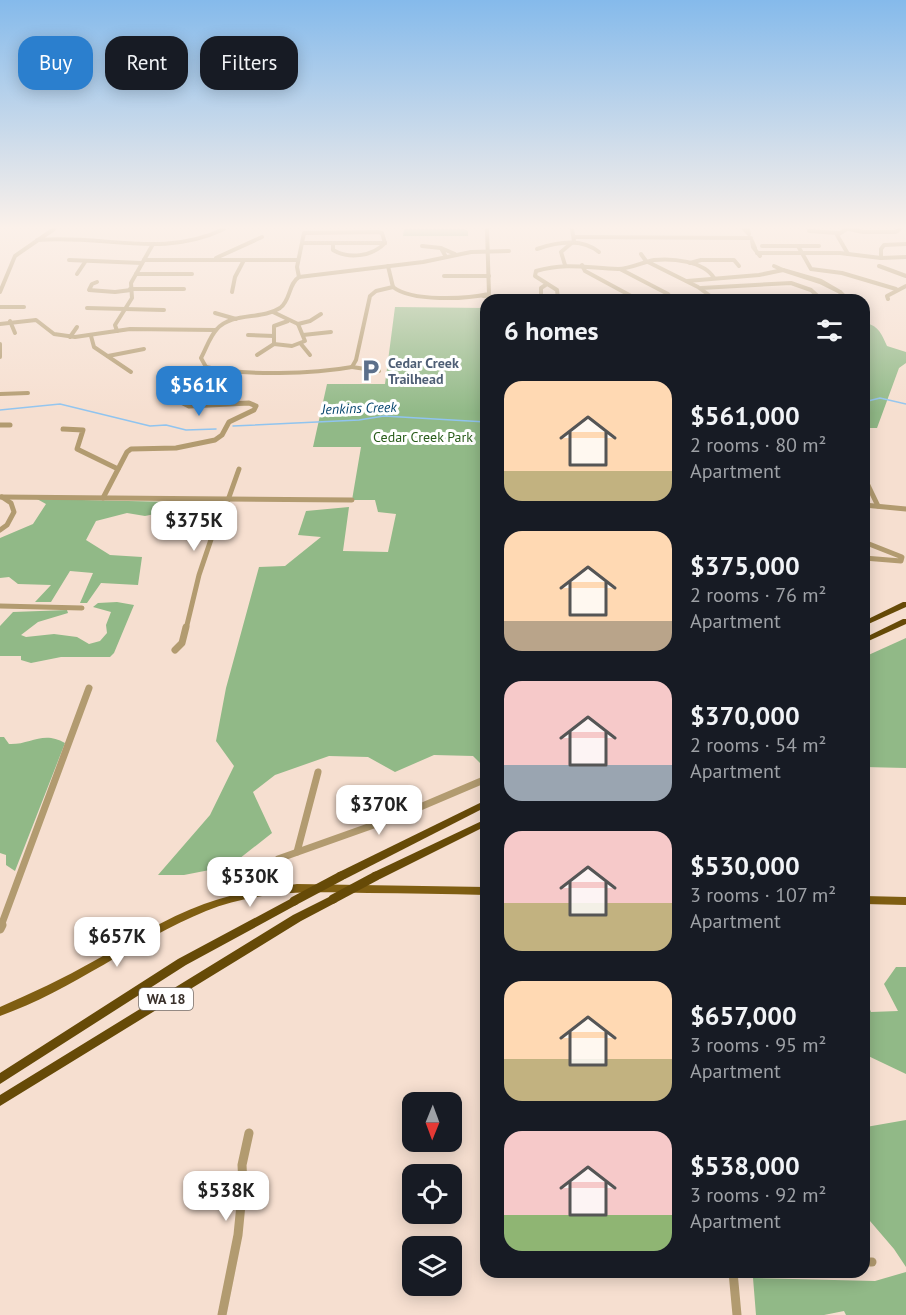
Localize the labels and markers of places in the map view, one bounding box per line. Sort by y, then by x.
place label: Cedar Creek Trailhead [388,354,459,388]
parking icon: Cedar Creek Trailhead [357,358,383,384]
pin: $561K [157,366,241,417]
pin: $375K [152,501,236,552]
pin: $370K [337,785,421,836]
pin: $530K [208,857,292,908]
pin: $657K [75,917,159,968]
pin: $538K [184,1171,268,1222]

